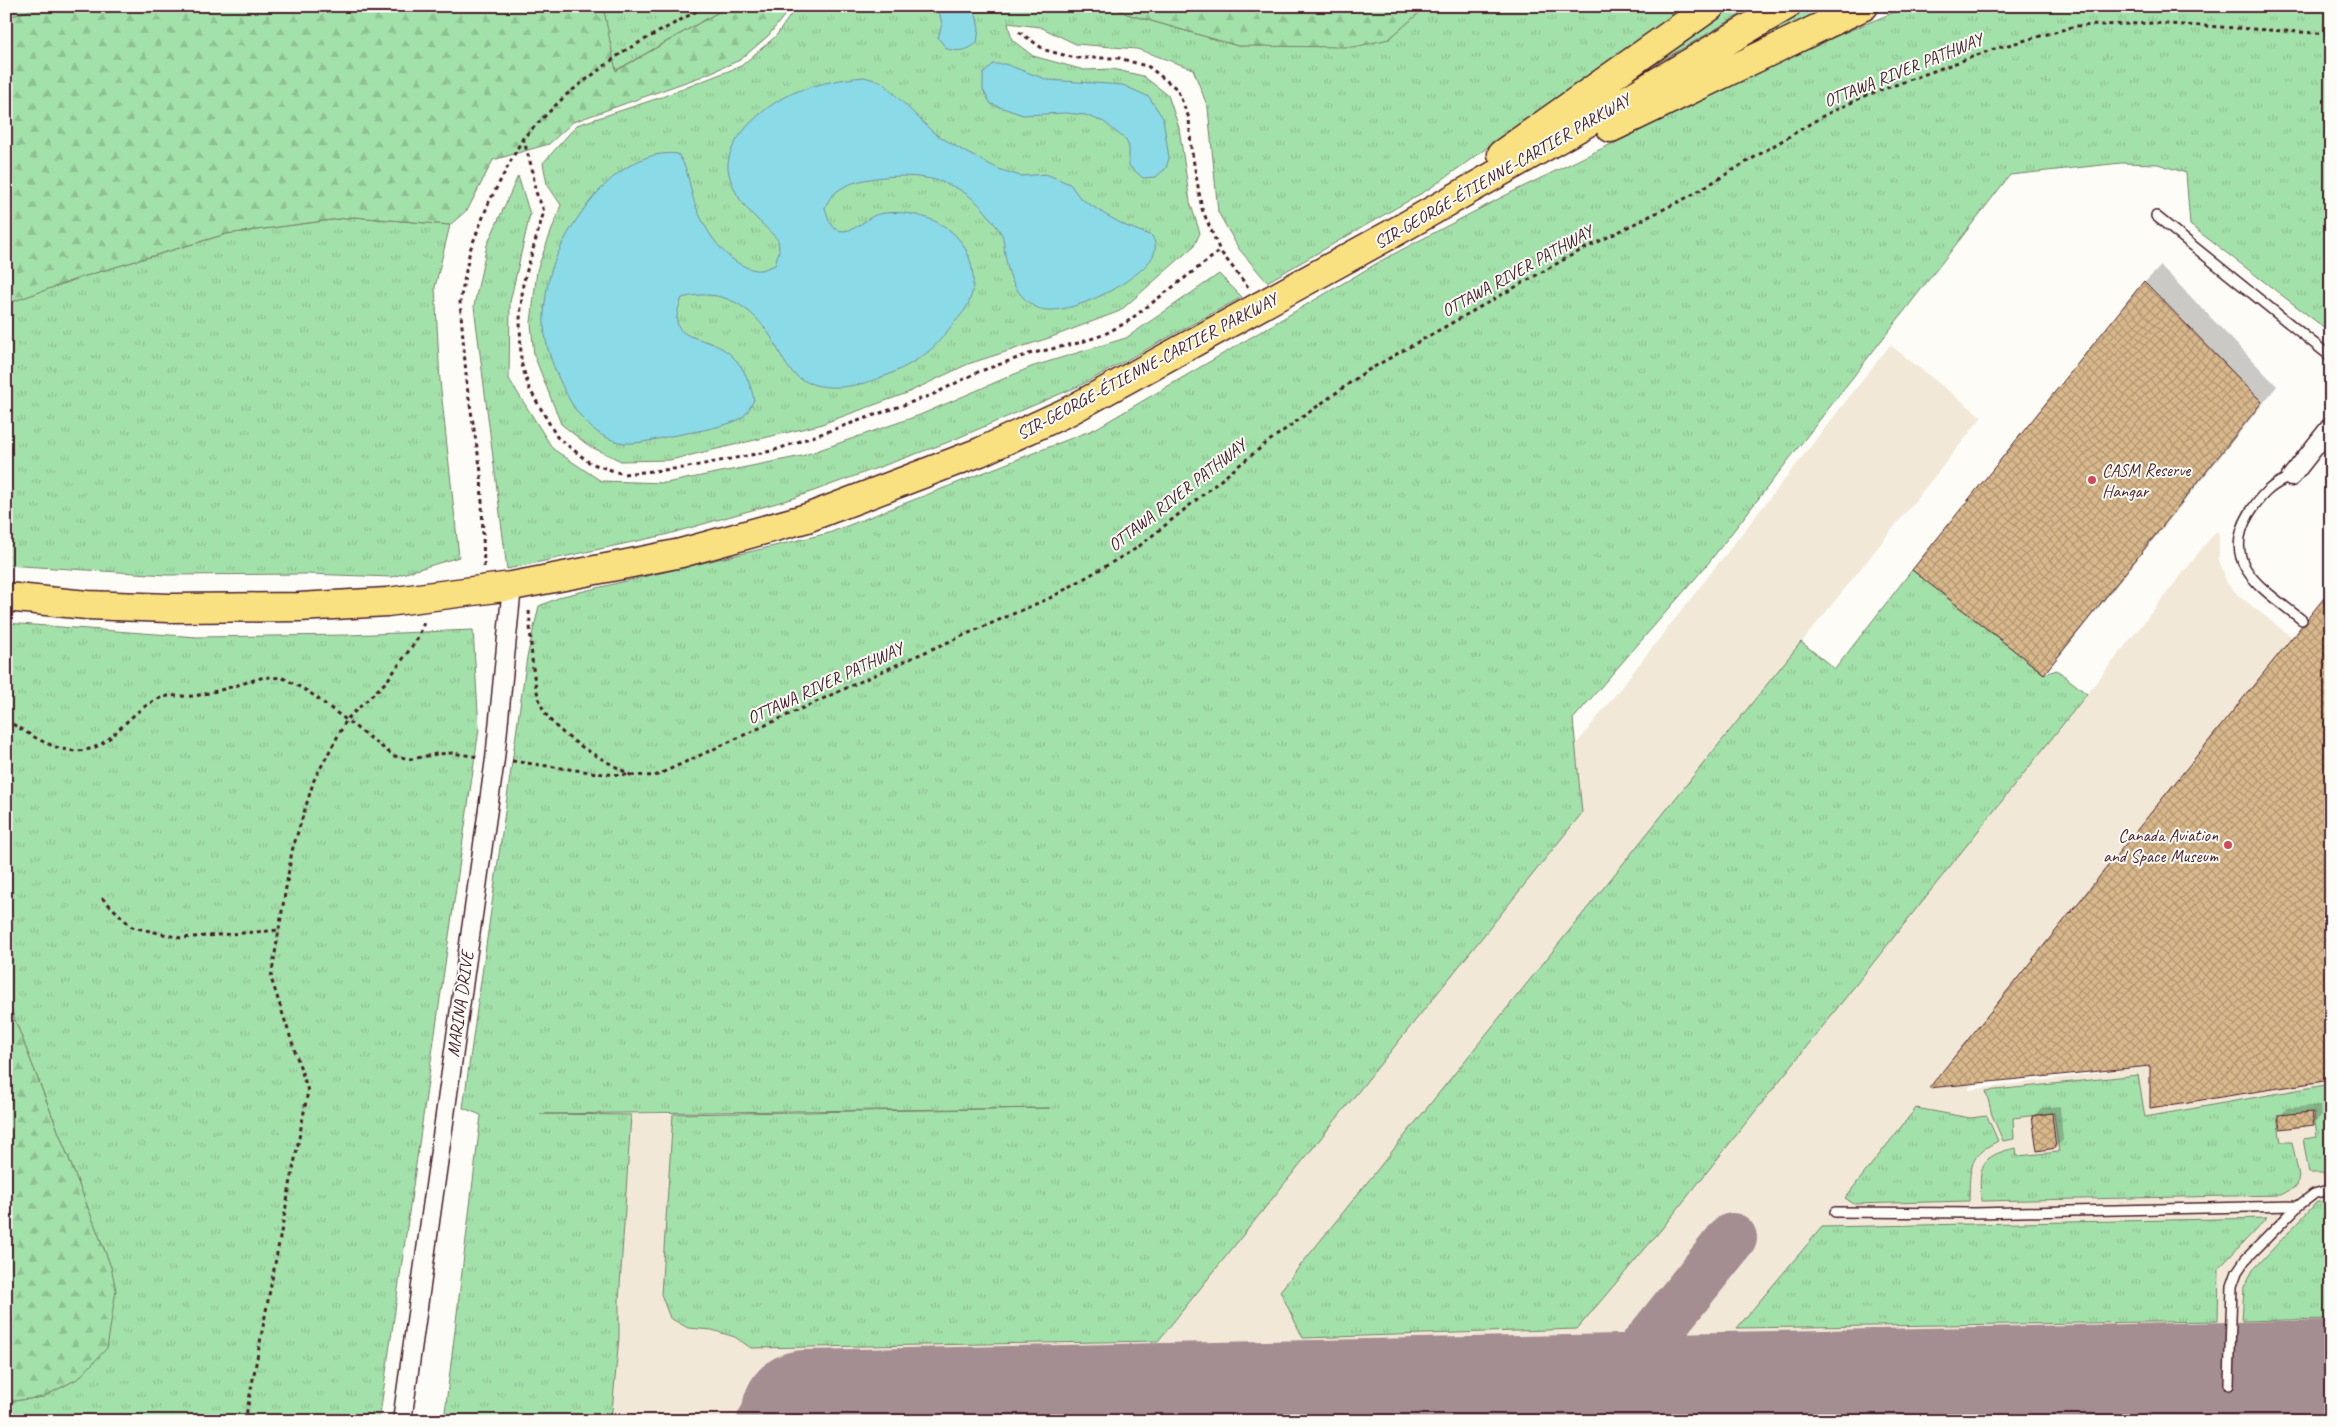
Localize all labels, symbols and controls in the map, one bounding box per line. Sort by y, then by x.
street label: OTTAWA RIVER PATHWAY [1820,27,1988,112]
street label: SIR-GEORGE-ÉTIENNE-CARTIER PARKWAY [1370,87,1637,254]
street label: OTTAWA RIVER PATHWAY [1438,219,1599,322]
street label: SIR-GEORGE-ÉTIENNE-CARTIER PARKWAY [1013,286,1284,444]
street label: OTTAWA RIVER PATHWAY [1103,432,1253,556]
place label: CASM Reserve Hangar [2102,459,2191,502]
marker: CASM Reserve Hangar [2086,474,2098,486]
street label: OTTAWA RIVER PATHWAY [744,636,909,729]
place label: Canada Aviation and Space Museum [2103,824,2219,867]
marker: Canada Aviation and Space Museum [2222,839,2234,851]
street label: MARINA DRIVE [442,948,479,1058]

